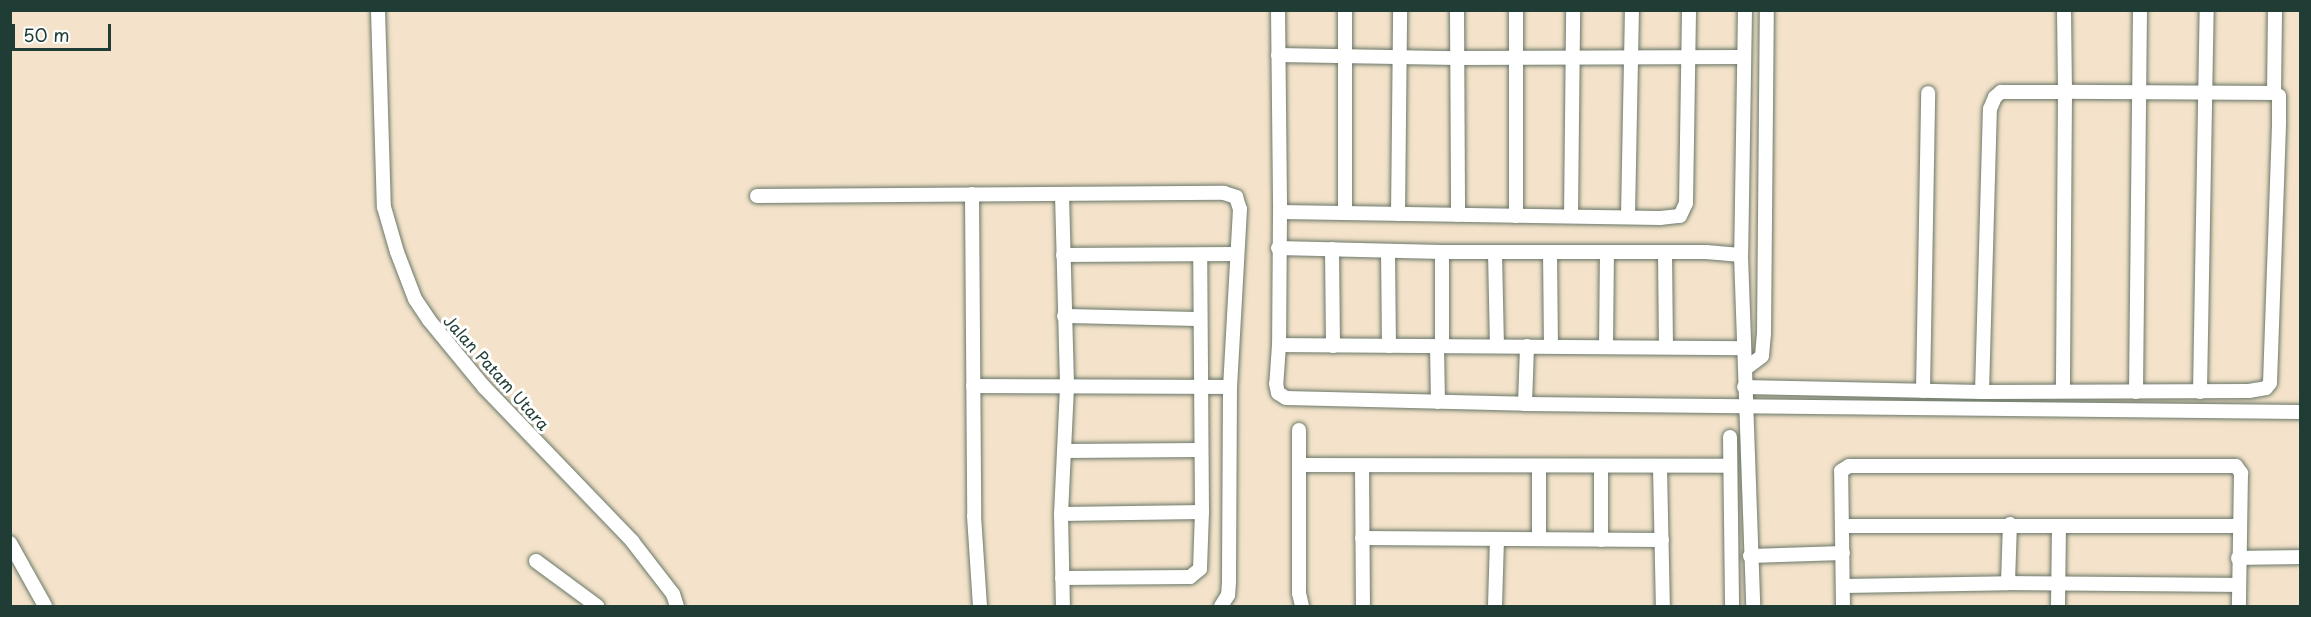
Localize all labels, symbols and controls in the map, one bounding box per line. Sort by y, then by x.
scale bar [15,12,114,50]
text: 50 m [23,21,70,48]
street label: Jalan Patam Utara [440,310,554,434]

